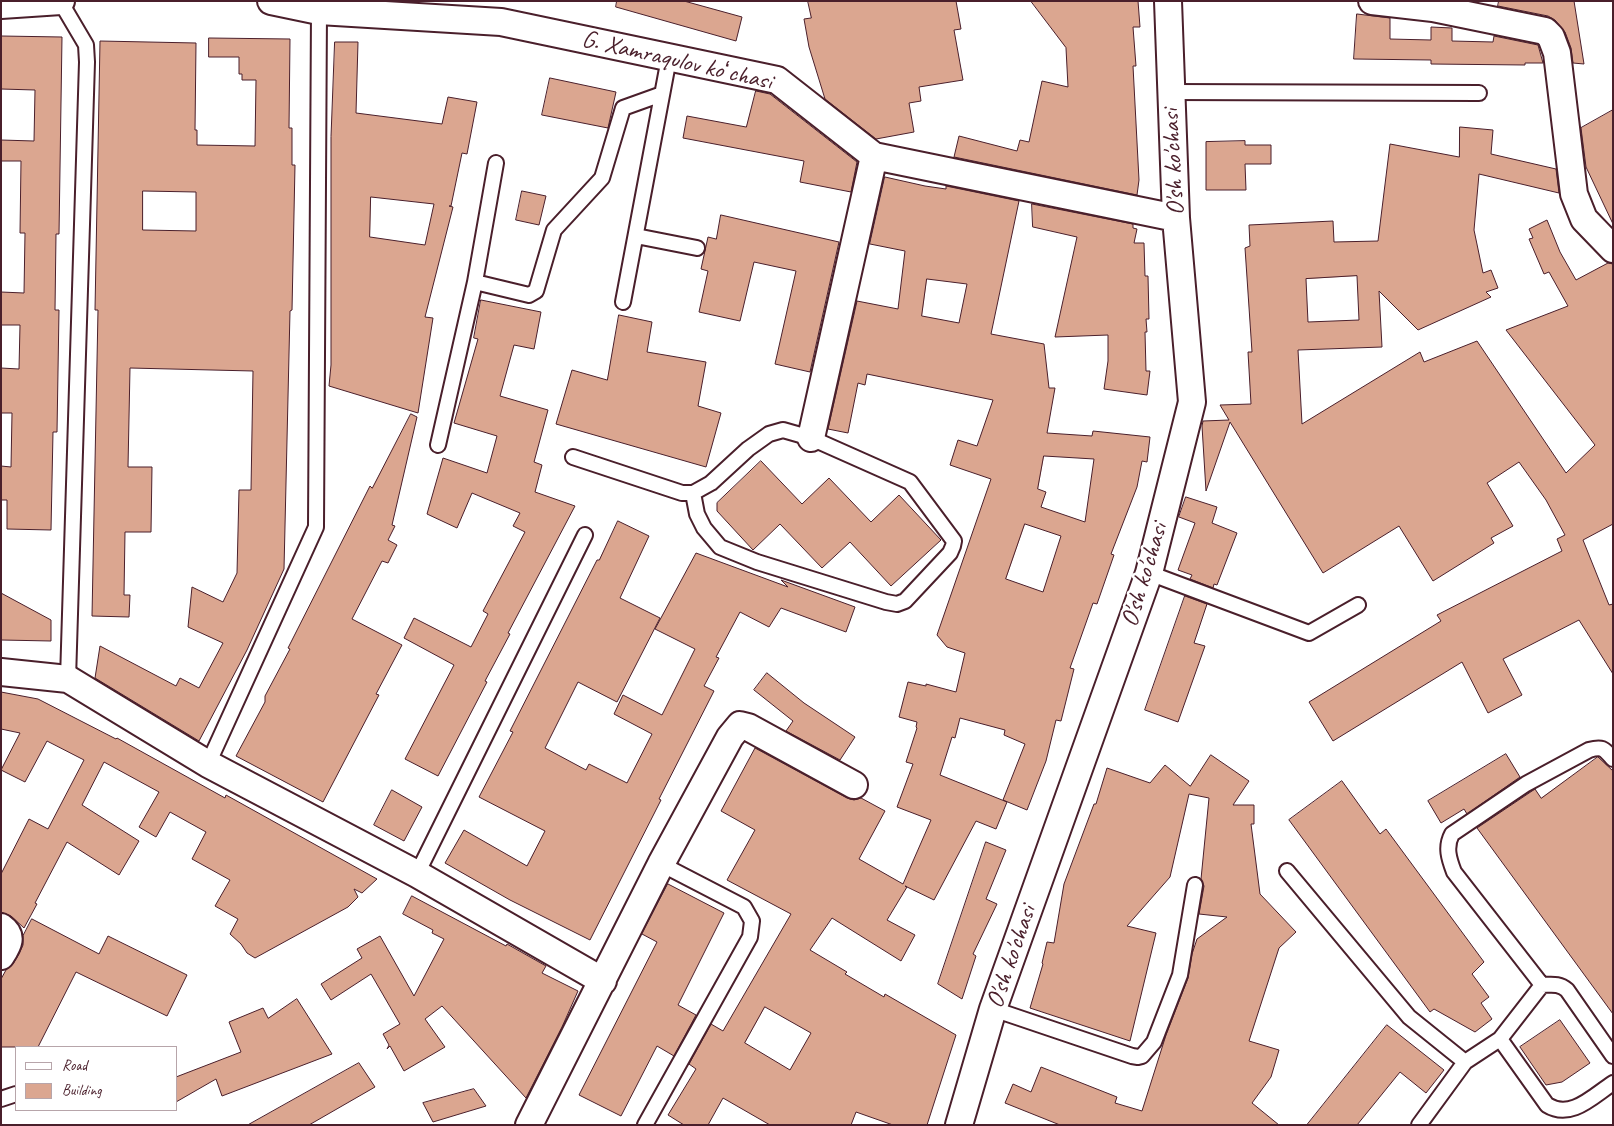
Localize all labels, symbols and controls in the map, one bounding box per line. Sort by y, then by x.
street label: G. Xamraqulov koʻchasi [579,25,775,97]
street label: O'sh ko'chasi [1156,108,1192,216]
street label: O'sh ko'chasi [1115,520,1175,630]
street label: O'sh ko'chasi [980,902,1044,1012]
legend [15,1046,178,1111]
text: Road [62,1056,87,1075]
text: Building [62,1081,101,1100]

